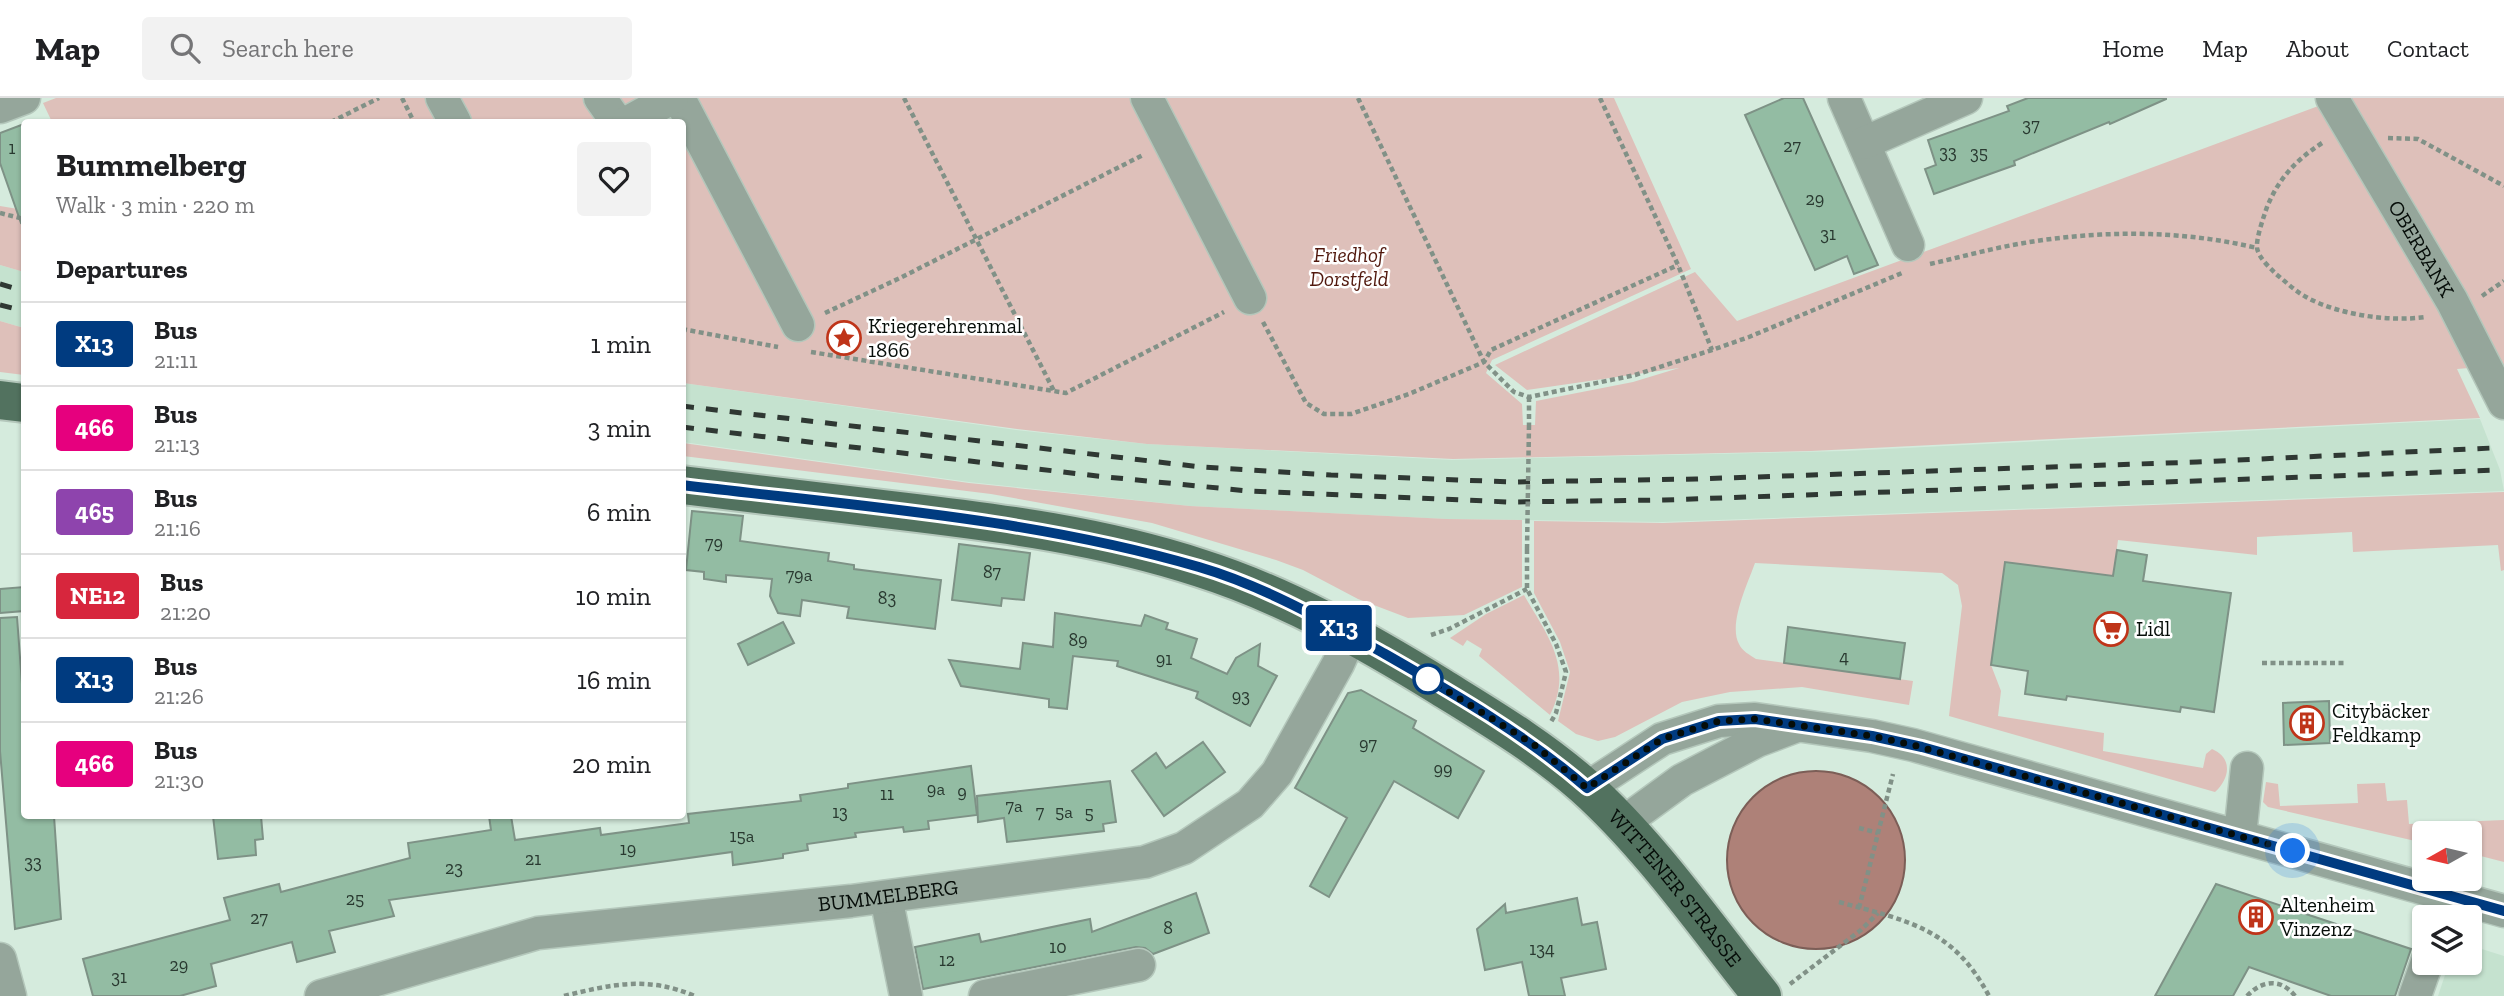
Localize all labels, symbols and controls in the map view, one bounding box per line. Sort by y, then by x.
search box [142,17,632,80]
text: Map [35,29,100,68]
icon: search [166,29,204,67]
text: Search here [222,32,354,64]
text: Home [2102,34,2164,63]
text: Map [2202,34,2248,63]
text: About [2286,34,2349,63]
text: Contact [2387,34,2469,63]
house number: 37 [2022,114,2040,136]
house number: 27 [1783,135,1801,157]
house number: 1 [9,137,16,159]
house number: 33 [1939,141,1957,163]
button: heart [577,142,651,216]
house number: 35 [1970,142,1988,164]
text: Bummelberg [56,145,246,184]
house number: 29 [1806,188,1824,210]
text: Walk · 3 min · 220 m [56,191,255,219]
street label: OBERBANK [2383,196,2460,302]
house number: 31 [1820,223,1836,245]
park label: Friedhof Dorstfeld [1310,242,1389,291]
text: Departures [56,253,188,285]
place label: Kriegerehrenmal 1866 [868,313,1023,362]
text: Bus [154,314,197,346]
place icon: Kriegerehrenmal 1866 [825,319,863,357]
text: 1 min [590,328,651,360]
text: X13 [75,329,114,358]
text: 21:11 [154,346,198,374]
text: Bus [154,398,197,430]
text: 3 min [588,412,651,444]
text: 466 [75,413,114,442]
text: 21:13 [154,430,200,458]
text: Bus [154,482,197,514]
text: 6 min [587,496,651,528]
text: 465 [75,497,114,526]
text: 21:16 [154,514,201,542]
house number: 79 [705,532,723,554]
house number: 87 [983,561,1002,583]
house number: 79a [786,564,813,586]
text: Bus [160,566,203,598]
text: 10 min [575,580,651,612]
text: NE12 [70,581,125,610]
house number: 83 [878,587,896,609]
text: 21:20 [160,598,211,626]
line badge: X13 [1299,605,1379,651]
supermarket icon: Lidl [2092,610,2130,648]
text: X13 [1320,613,1358,642]
place label: Lidl [2136,616,2171,641]
house number: 89 [1068,629,1088,651]
house number: 4 [1839,646,1849,668]
house number: 91 [1156,648,1172,670]
text: Bus [154,650,197,682]
text: 16 min [577,664,651,696]
unlabelled marker [1413,664,1443,694]
text: X13 [75,665,114,694]
text: 21:26 [154,682,204,710]
house number: 93 [1232,685,1250,707]
place label: Citybäcker Feldkamp [2332,698,2430,747]
building icon: Citybäcker Feldkamp [2288,704,2326,742]
house number: 97 [1359,733,1378,755]
text: Bus [154,734,197,766]
text: 20 min [572,748,651,780]
text: 466 [75,749,114,778]
house number: 99 [1433,758,1453,780]
text: 21:30 [154,766,204,794]
house number: 9a [927,778,945,800]
house number: 9 [957,781,967,803]
house number: 11 [880,783,894,805]
house number: 7a [1005,795,1023,817]
house number: 13 [832,801,848,823]
house number: 7 [1036,801,1045,823]
house number: 5a [1055,801,1073,823]
house number: 5 [1084,802,1094,824]
street label: WITTENER STRASSE [1603,804,1747,971]
north arrow [2412,821,2482,891]
map controls [2412,821,2482,975]
house number: 15a [730,825,755,847]
your location [2275,833,2310,868]
house number: 19 [620,838,636,860]
house number: 21 [525,848,541,870]
house number: 33 [24,851,42,873]
house number: 23 [445,857,463,879]
street label: BUMMELBERG [817,874,960,916]
house number: 25 [346,888,364,910]
place label: Altenheim Vinzenz [2279,892,2375,941]
building icon: Altenheim Vinzenz [2237,898,2275,936]
button: layers [2412,905,2482,975]
house number: 27 [250,907,268,929]
house number: 8 [1163,917,1173,939]
house number: 10 [1049,936,1067,958]
house number: 134 [1529,938,1555,960]
house number: 12 [939,949,955,971]
house number: 29 [170,954,188,976]
house number: 31 [111,966,127,988]

